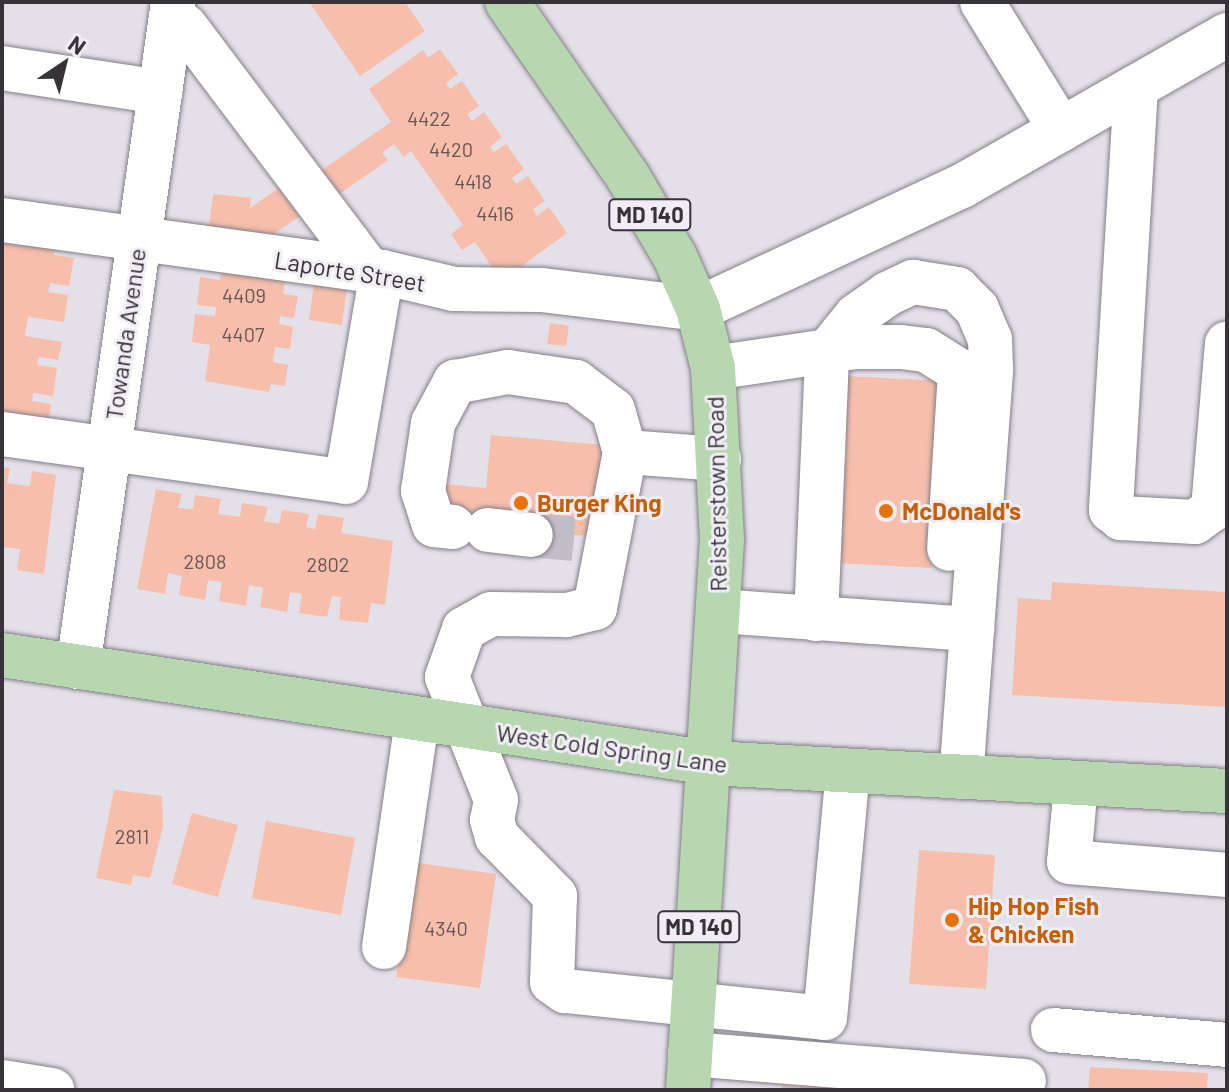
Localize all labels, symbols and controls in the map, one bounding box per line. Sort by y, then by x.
north arrow [24,24,104,104]
text: N [64,29,91,59]
house number: 4422 [407,106,451,130]
house number: 4420 [429,137,473,161]
house number: 4418 [454,169,492,193]
road number: MD 140 [608,197,692,233]
house number: 4416 [476,201,514,225]
street label: Laporte Street [272,245,428,297]
street label: Towanda Avenue [99,246,151,422]
house number: 4409 [222,283,266,307]
house number: 4407 [222,322,264,346]
street label: Reisterstown Road [700,396,732,592]
place label: Burger King [537,489,662,517]
marker: Burger King [512,494,530,512]
place label: McDonald's [902,497,1021,525]
marker: McDonald's [877,502,895,520]
house number: 2808 [184,549,226,573]
house number: 2802 [306,552,350,576]
street label: West Cold Spring Lane [495,718,729,778]
house number: 2811 [115,824,149,848]
place label: Hip Hop Fish & Chicken [968,892,1099,948]
road number: MD 140 [657,909,741,945]
marker: Hip Hop Fish & Chicken [943,911,961,929]
house number: 4340 [424,916,468,940]

